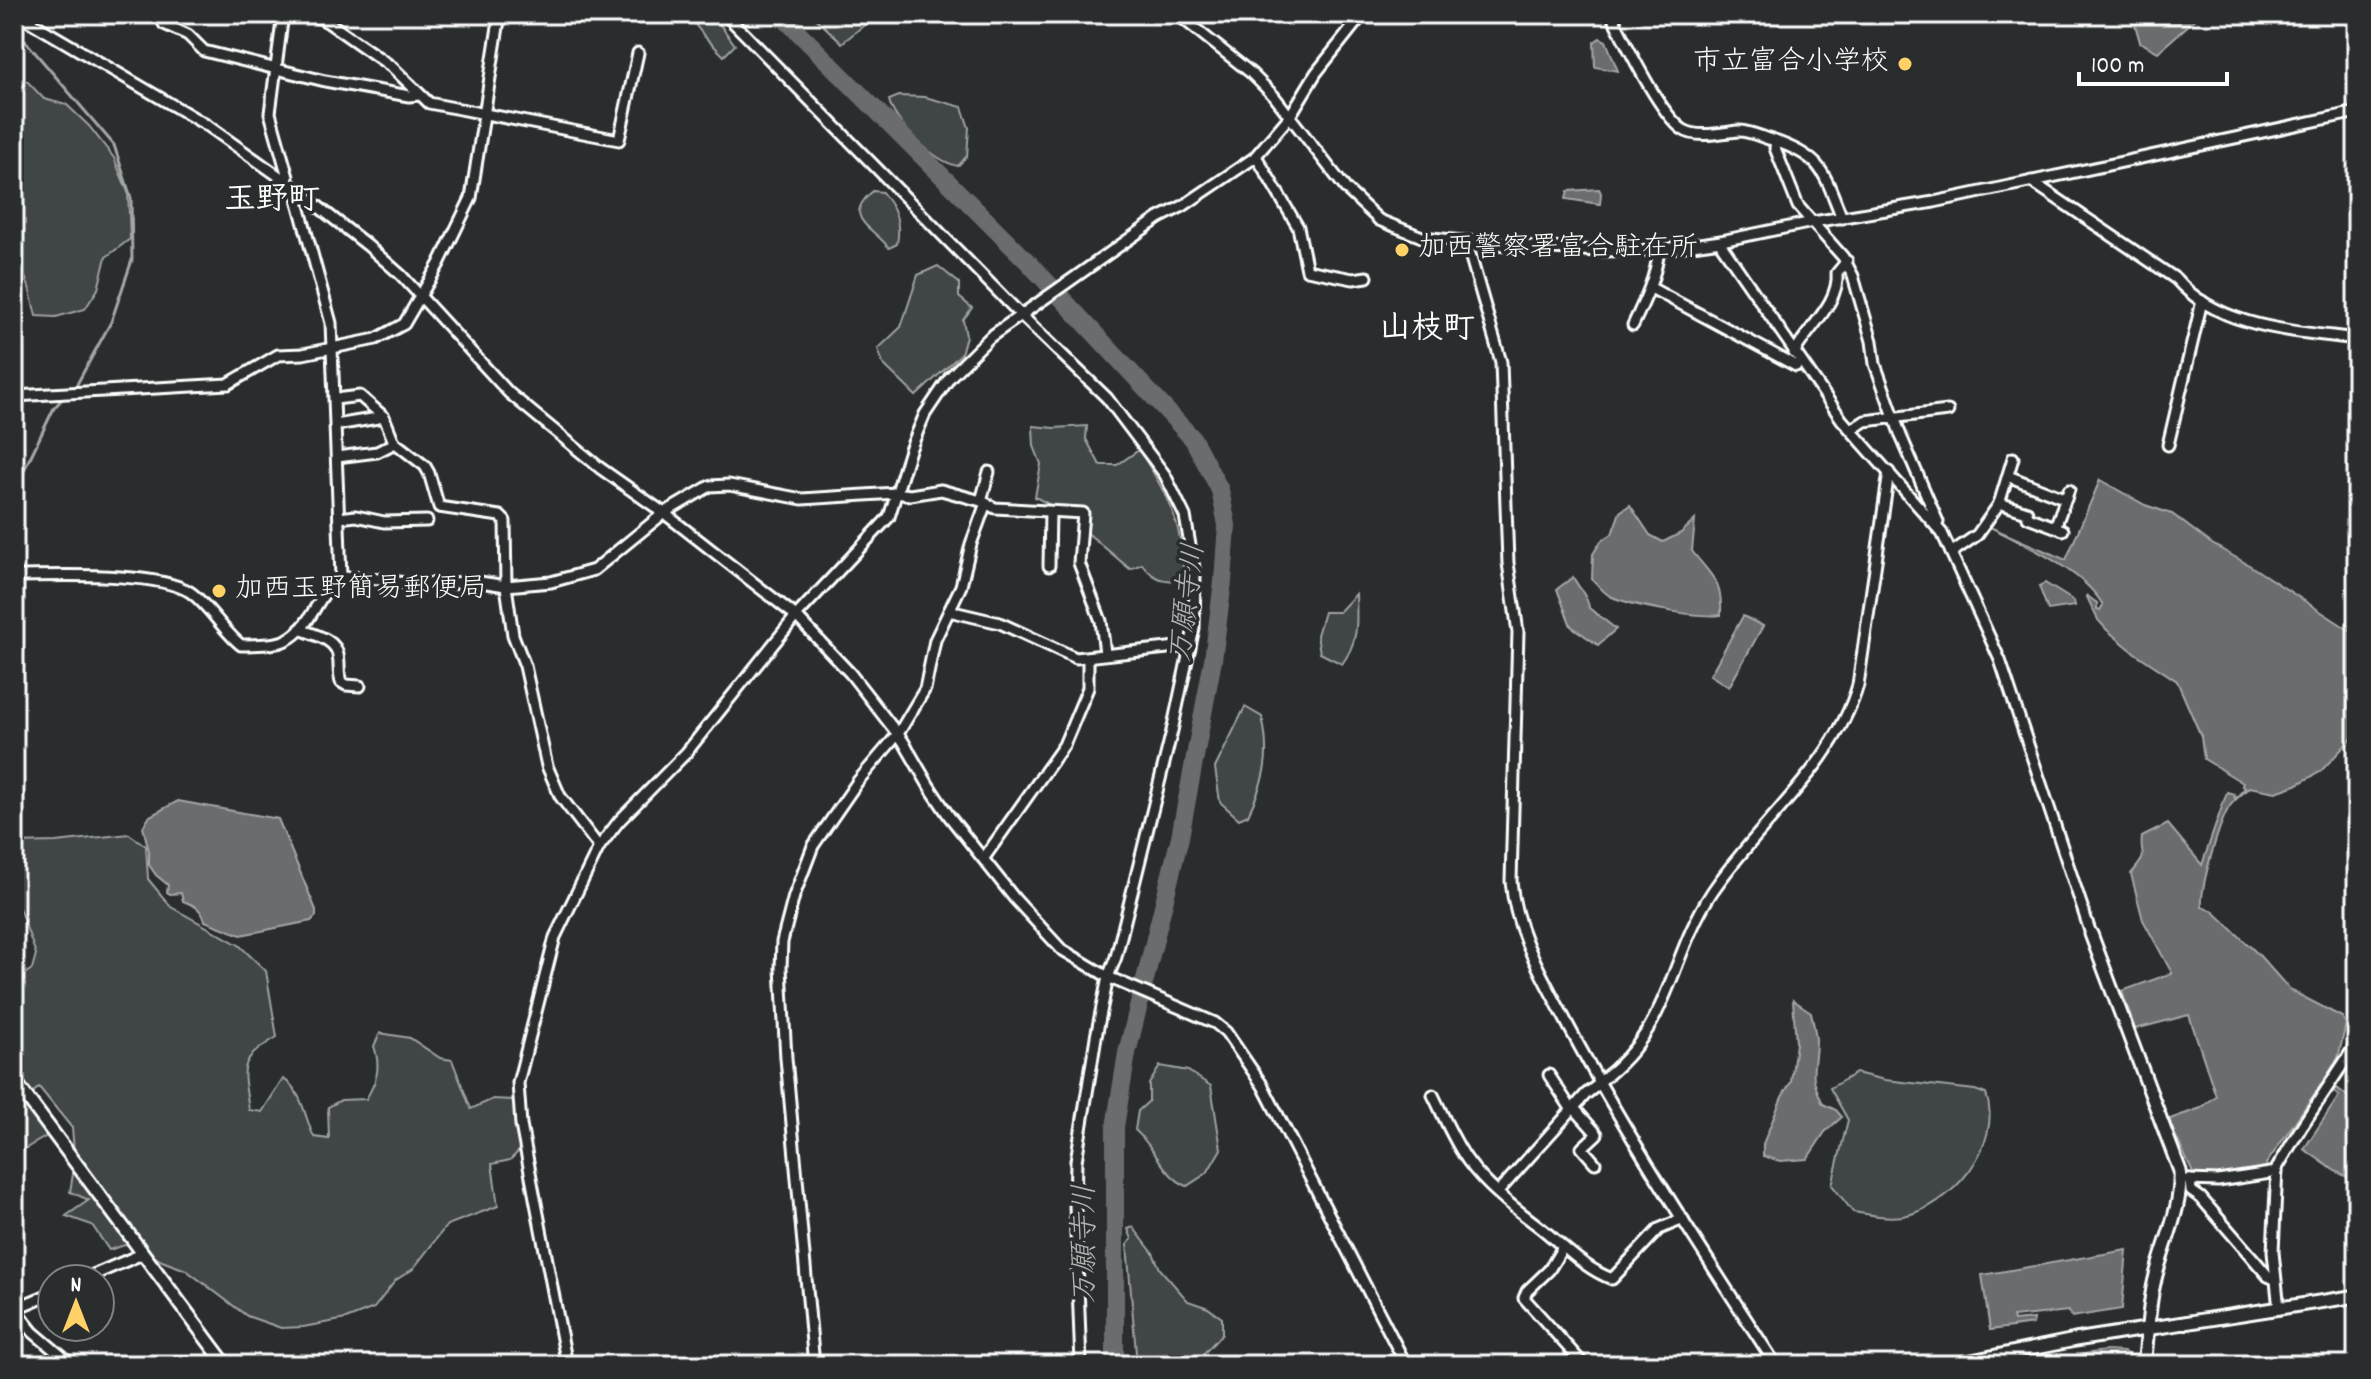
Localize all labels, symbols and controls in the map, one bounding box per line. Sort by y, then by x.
scale bar [2079,36,2227,86]
place label: 市立富合小学校 [1693,44,1889,84]
text: 100 m [2091,50,2144,84]
marker: 市立富合小学校 [1896,55,1914,73]
district label: 玉野町 [224,179,320,225]
place label: 加西警察署富合駐在所 [1418,230,1698,270]
marker: 加西警察署富合駐在所 [1393,241,1411,259]
district label: 山枝町 [1379,308,1475,354]
water label: 万願寺川 [1161,541,1219,665]
place label: 加西玉野簡易郵便局 [235,571,487,611]
marker: 加西玉野簡易郵便局 [210,582,228,600]
water label: 万願寺川 [1066,1184,1109,1304]
north arrow [36,1263,116,1343]
text: N [71,1271,82,1302]

